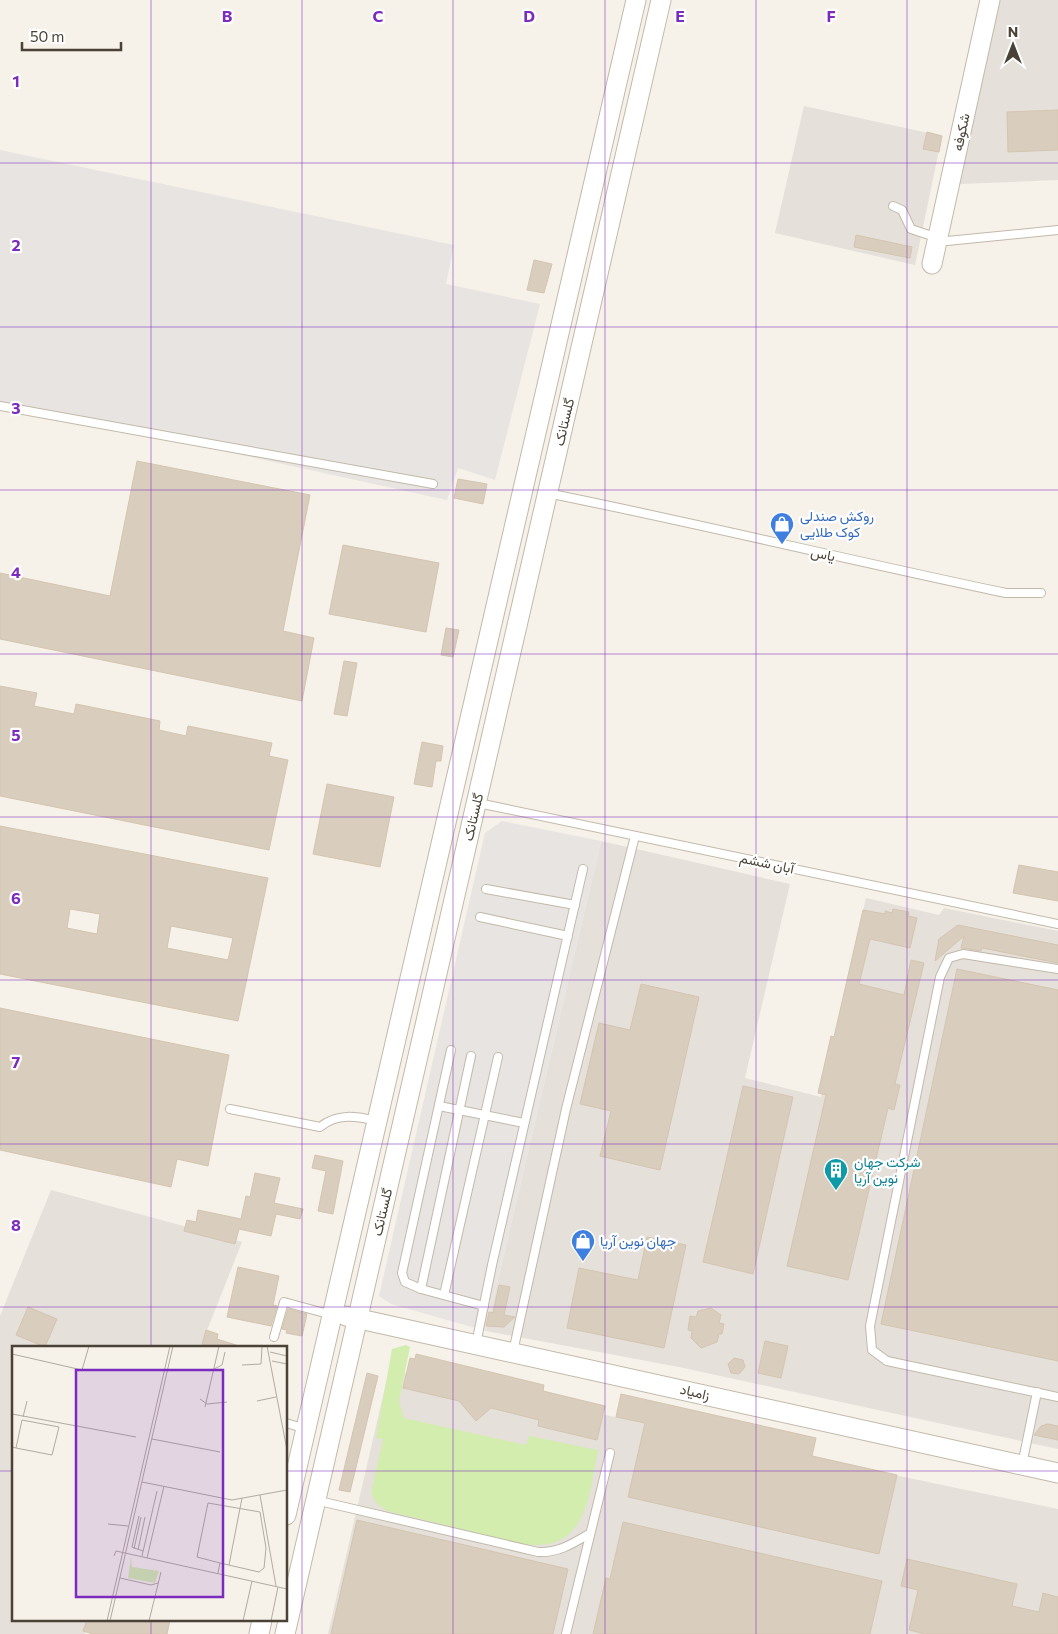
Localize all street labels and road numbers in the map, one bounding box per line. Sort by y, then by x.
street label: شکوفه [948,112,974,152]
street label: گلستانک [550,396,577,448]
street label: یاس [809,543,837,565]
street label: گلستانک [459,791,486,843]
street label: آبان ششم [738,848,797,878]
street label: گلستانک [368,1186,395,1238]
street label: زامیاد [678,1380,712,1404]

